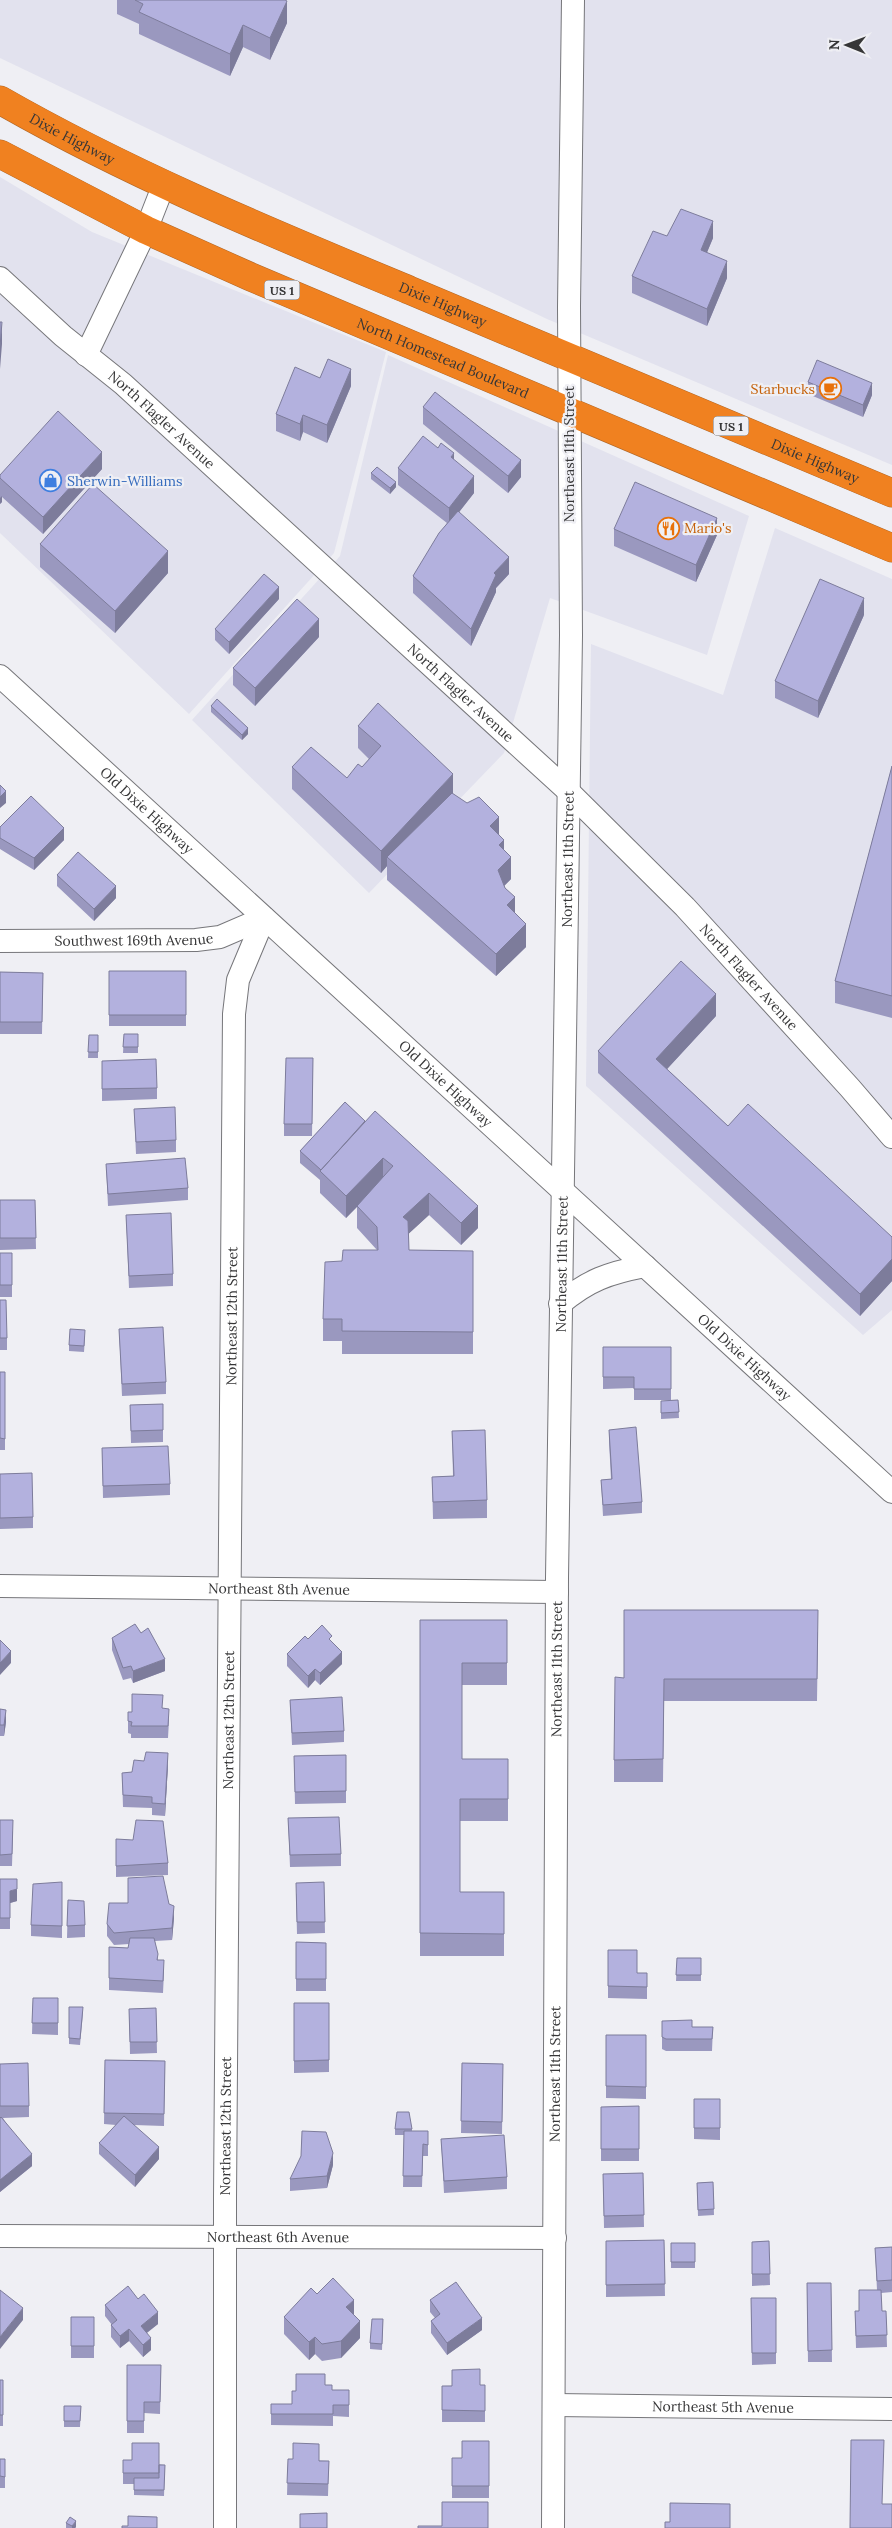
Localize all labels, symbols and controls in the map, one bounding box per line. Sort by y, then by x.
north arrow [822,20,872,70]
text: N [825,39,843,50]
street label: Dixie Highway [26,109,118,169]
street label: Dixie Highway [396,278,490,331]
road number: US 1 [264,280,300,300]
street label: North Homestead Boulevard [354,314,532,402]
street label: North Flagler Avenue [105,367,219,473]
cafe icon: Starbucks [819,377,843,401]
place label: Starbucks [751,380,815,398]
street label: Northeast 11th Street [560,385,578,522]
road number: US 1 [714,416,748,436]
street label: Dixie Highway [769,435,863,488]
shop icon: Sherwin-Williams [39,469,63,493]
place label: Sherwin-Williams [67,472,183,490]
restaurant icon: Mario's [656,516,680,540]
place label: Mario's [684,519,731,537]
street label: North Flagler Avenue [404,640,518,746]
street label: Old Dixie Highway [96,763,198,858]
street label: Northeast 11th Street [558,790,578,927]
street label: North Flagler Avenue [696,920,802,1034]
street label: Southwest 169th Avenue [55,929,215,950]
street label: Old Dixie Highway [395,1036,497,1131]
street label: Northeast 11th Street [552,1195,572,1332]
street label: Northeast 12th Street [222,1246,241,1386]
street label: Old Dixie Highway [694,1310,796,1405]
street label: Northeast 8th Avenue [208,1579,350,1599]
street label: Northeast 11th Street [547,1600,566,1737]
street label: Northeast 12th Street [219,1650,238,1790]
street label: Northeast 11th Street [546,2005,564,2142]
street label: Northeast 12th Street [216,2056,235,2196]
street label: Northeast 6th Avenue [207,2228,350,2246]
street label: Northeast 5th Avenue [652,2397,794,2417]

